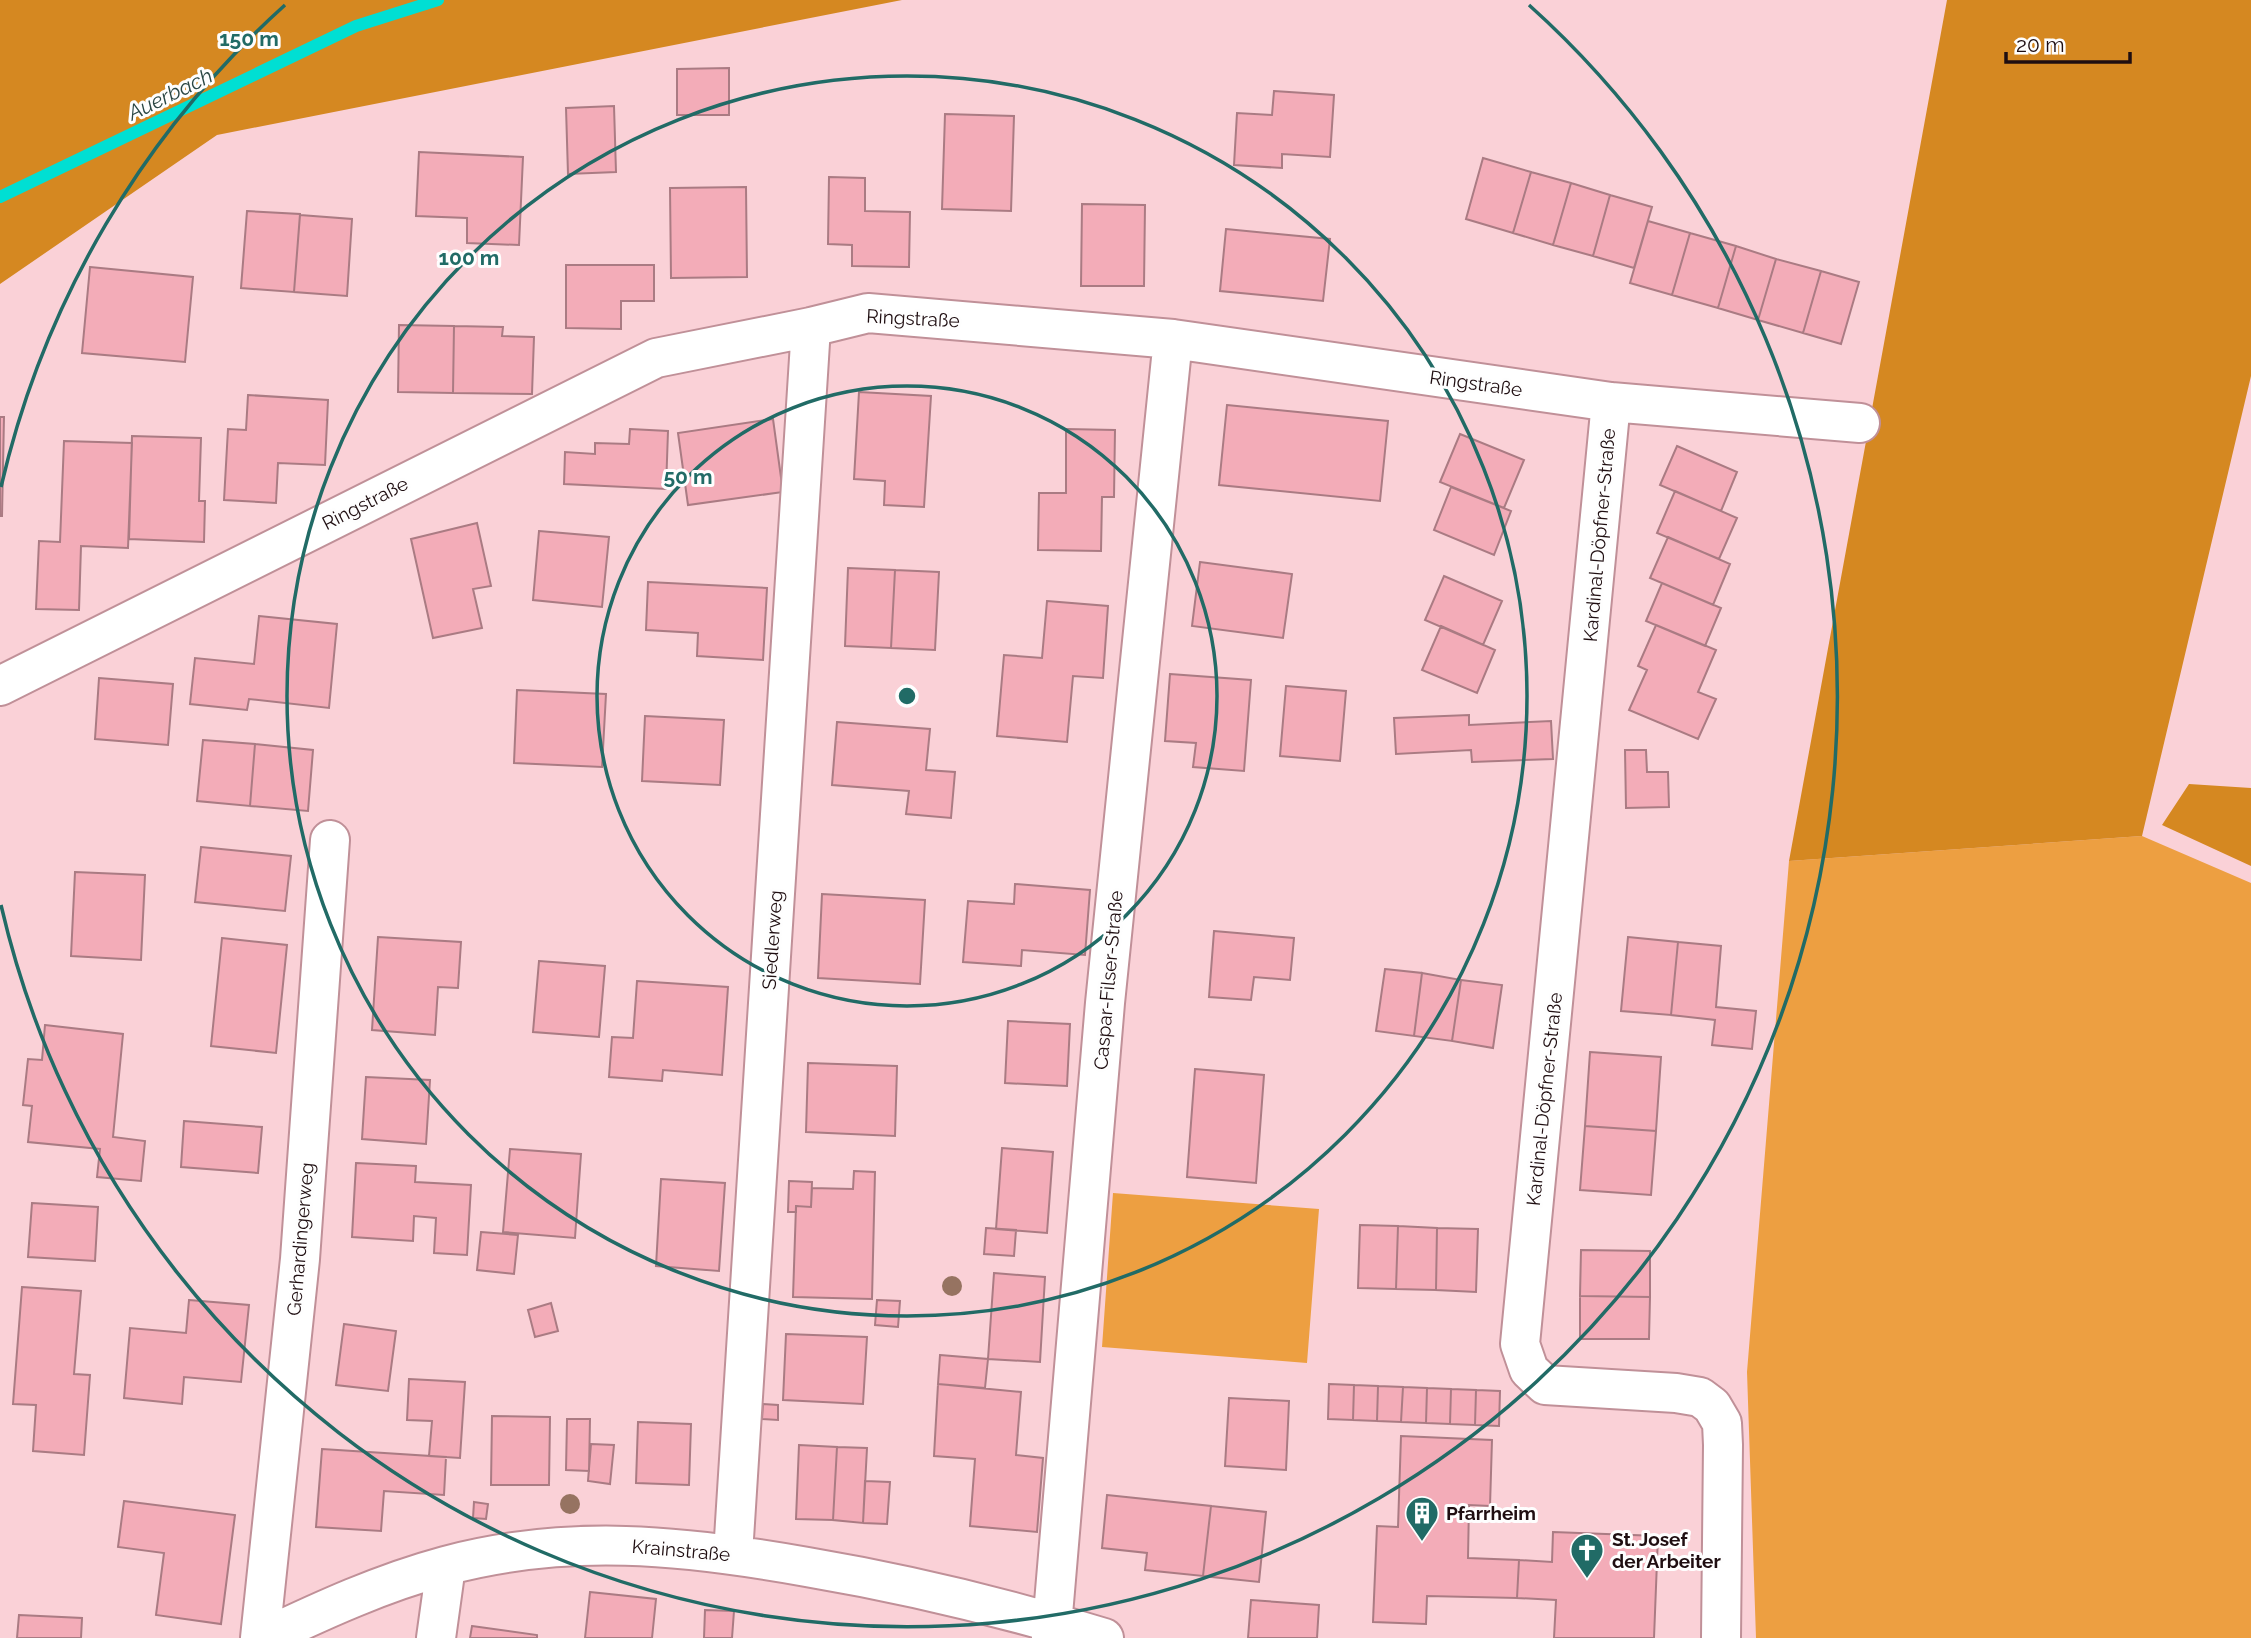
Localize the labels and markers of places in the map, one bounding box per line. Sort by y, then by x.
centre of rings [895,684,919,708]
building icon: Pfarrheim [1403,1494,1441,1543]
place label: Pfarrheim [1446,1502,1536,1524]
place label: St. Josef der Arbeiter [1612,1528,1722,1572]
church icon: St. Josef der Arbeiter [1568,1531,1606,1580]

